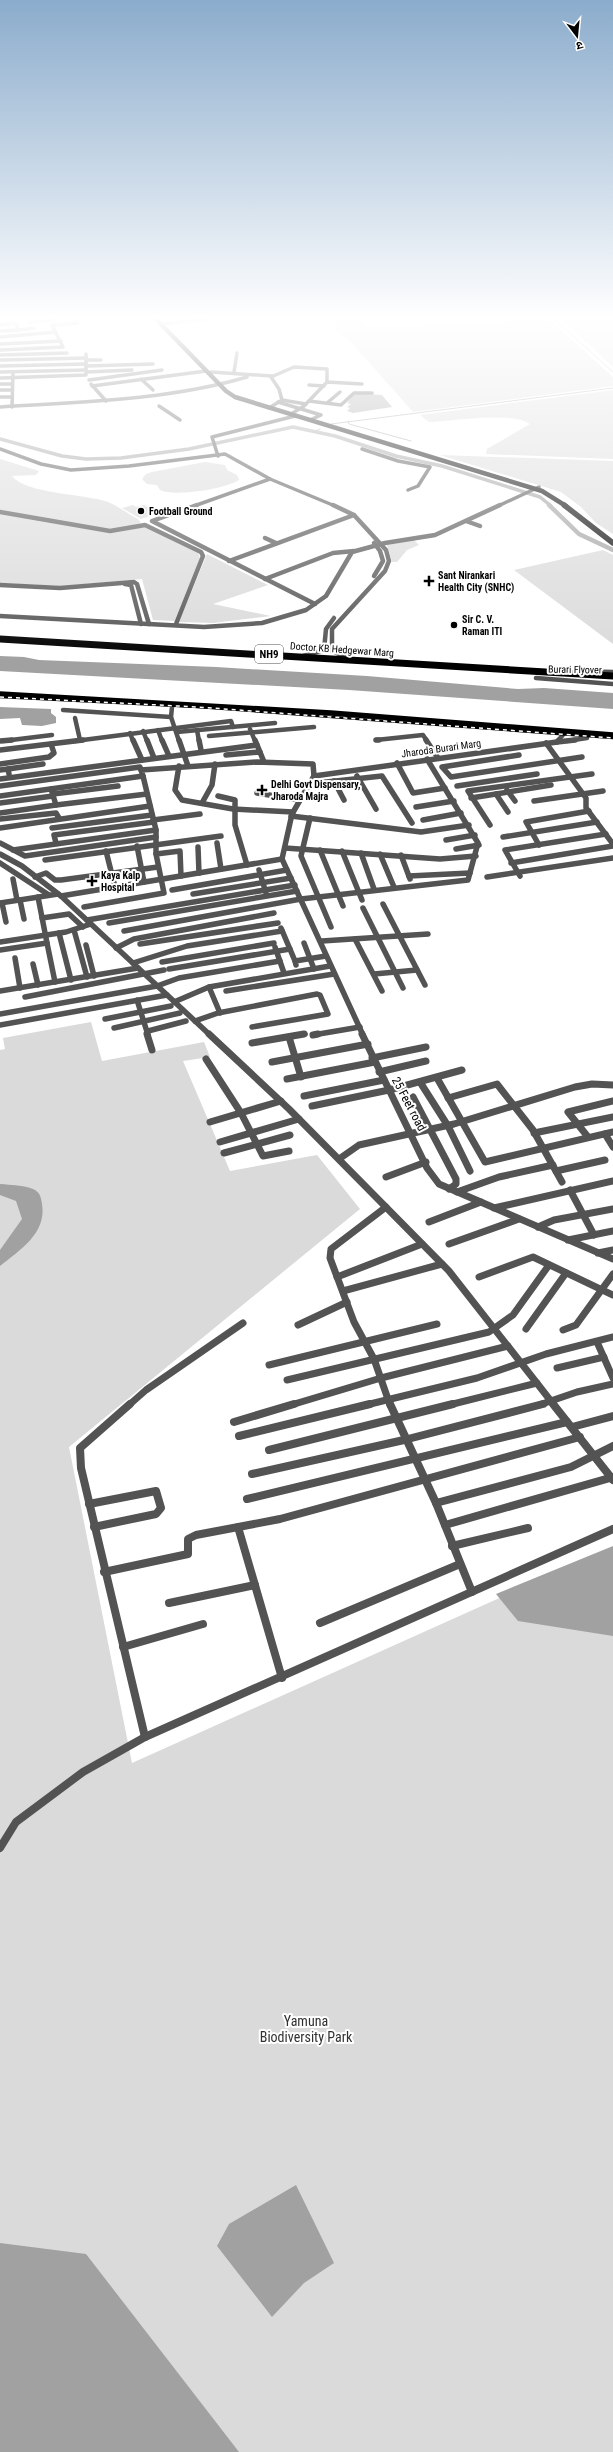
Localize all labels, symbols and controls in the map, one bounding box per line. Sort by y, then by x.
north arrow [557,16,597,56]
text: उ [574,38,585,52]
marker: Football Ground [136,506,146,516]
place label: Football Ground [149,506,212,517]
place label: Sant Nirankari Health City (SNHC) [438,570,514,594]
marker: Sant Nirankari Health City (SNHC) [423,575,435,587]
place label: Sir C. V. Raman ITI [462,614,503,637]
marker: Sir C. V. Raman ITI [449,620,459,630]
street label: Doctor KB Hedgewar Marg [290,640,394,659]
road number: NH9 [255,645,283,663]
street label: Burari Flyover [548,664,602,675]
street label: Jharoda Burari Marg [401,737,482,760]
place label: Delhi Govt Dispensary, Jharoda Majra [271,779,360,802]
marker: Delhi Govt Dispensary, Jharoda Majra [256,784,268,796]
place label: Kaya Kalp Hospital [101,870,140,893]
marker: Kaya Kalp Hospital [86,875,98,887]
street label: 25 Feet road [389,1075,429,1133]
park label: Yamuna Biodiversity Park [260,2013,353,2045]

